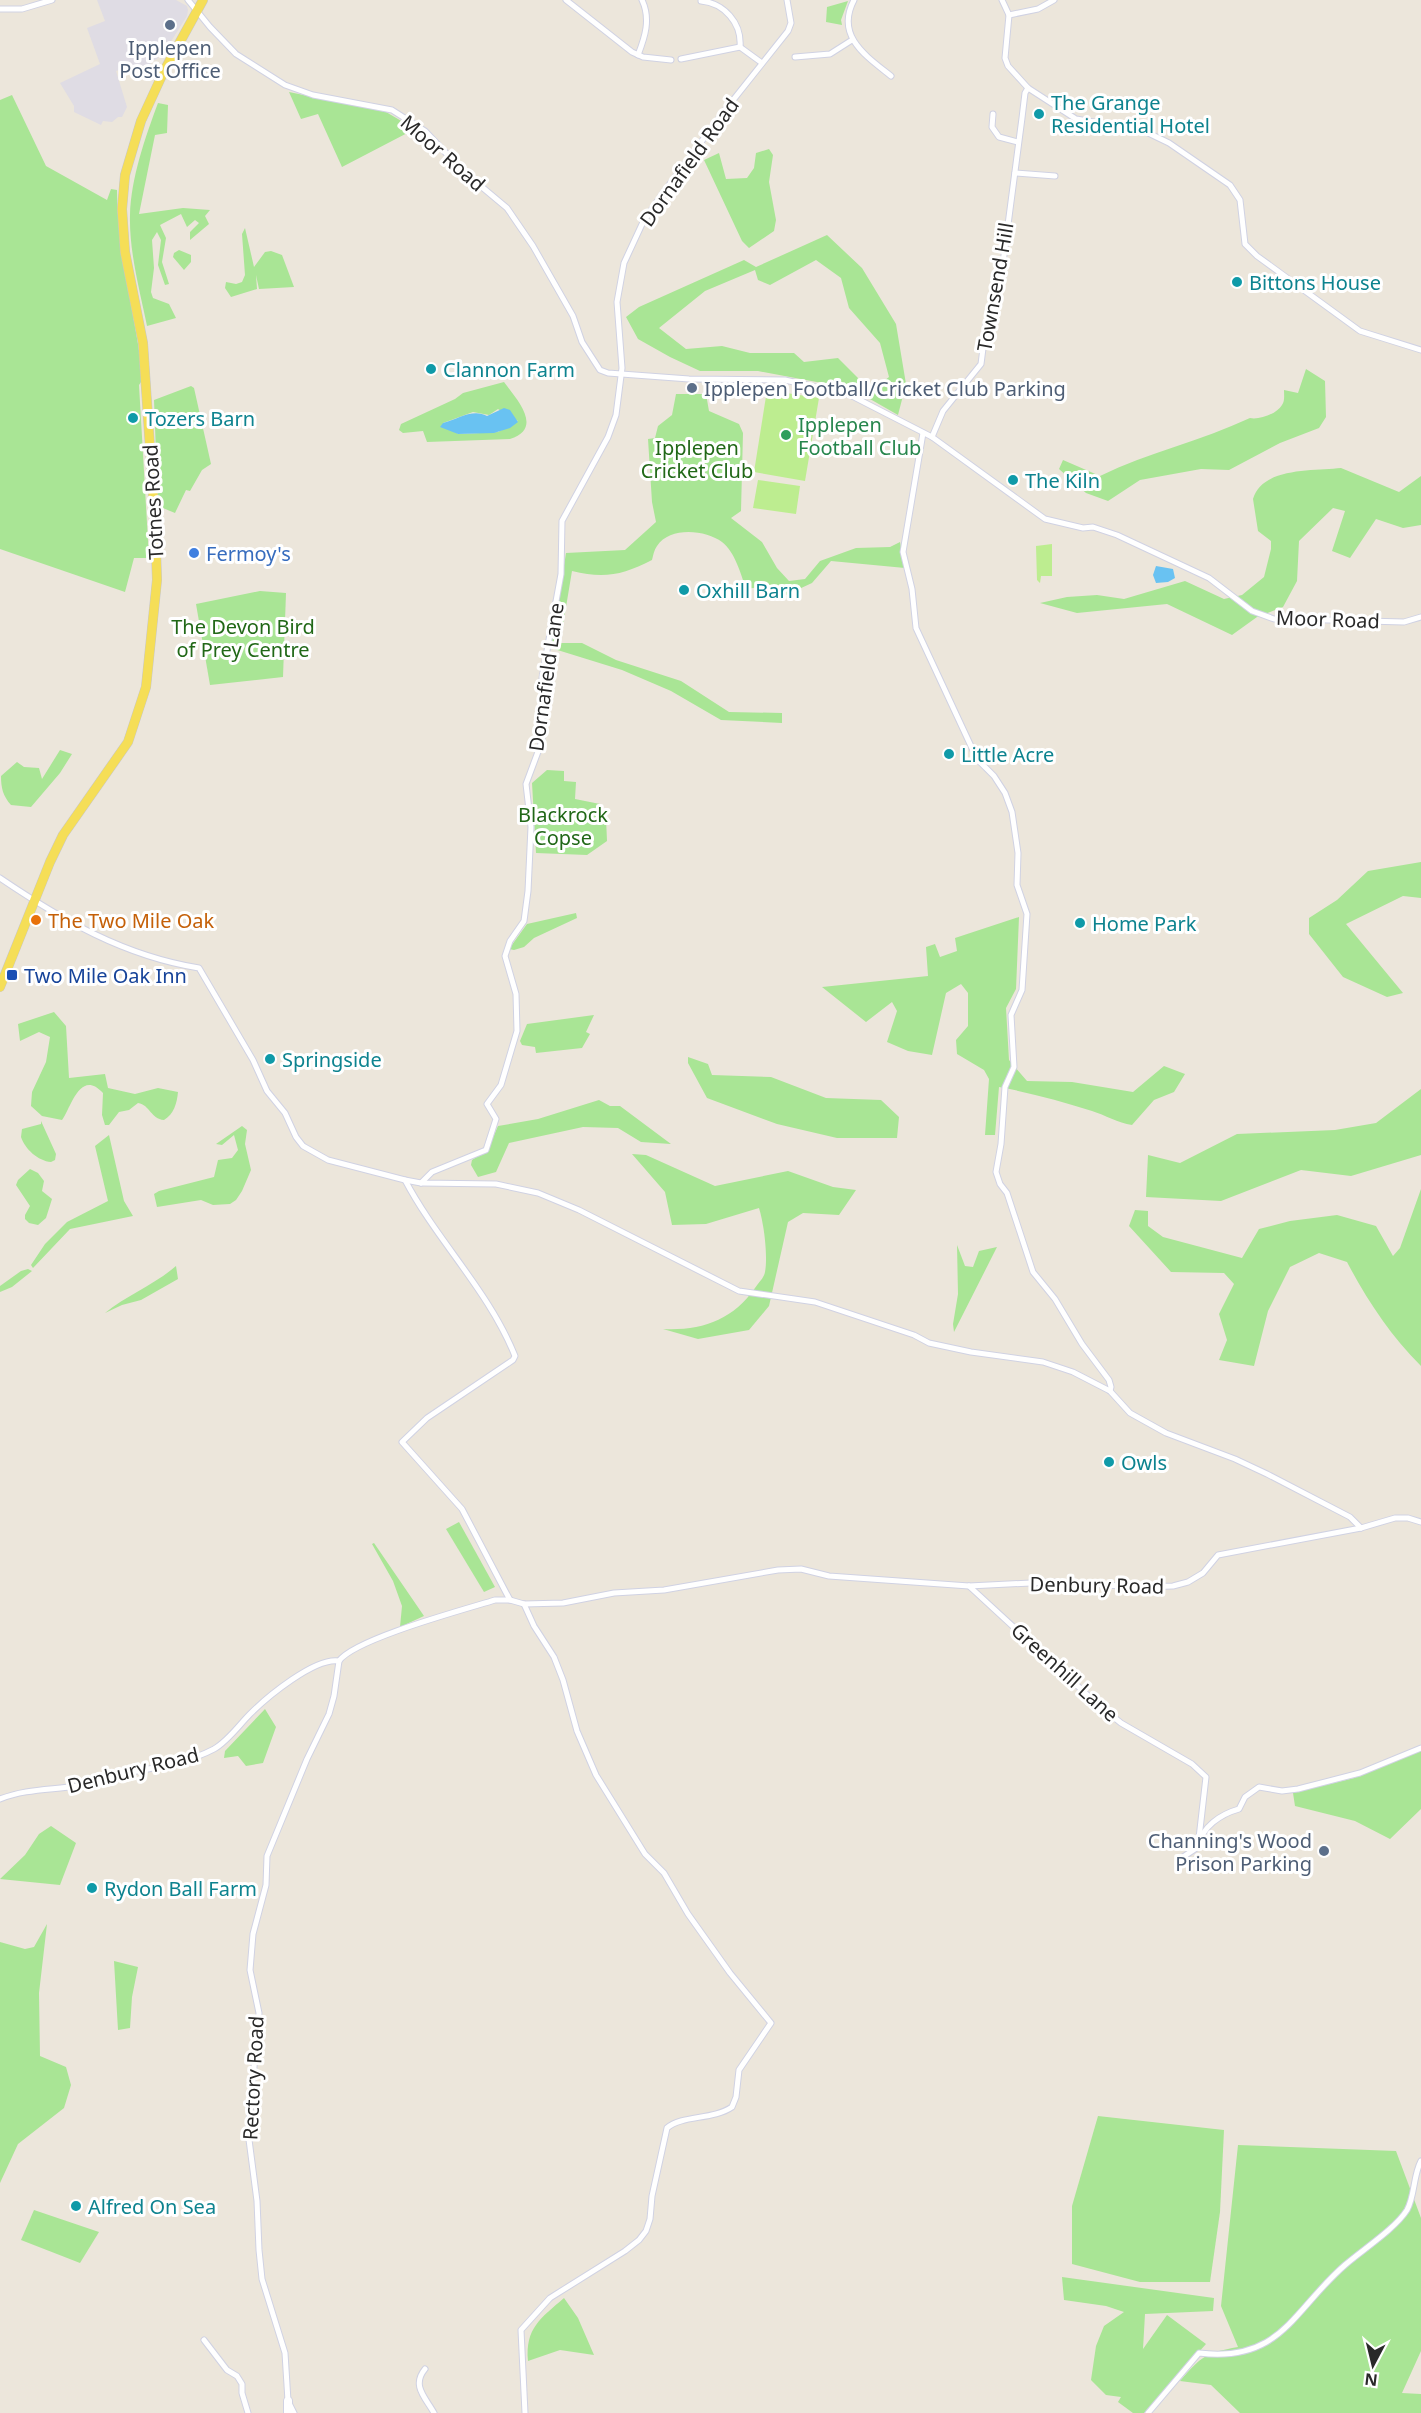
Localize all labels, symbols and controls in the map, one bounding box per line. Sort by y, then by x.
marker: Ipplepen Post Office [163,18,177,32]
place label: Ipplepen Post Office [119,34,221,84]
place label: The Grange Residential Hotel [1051,89,1210,139]
street label: Dornafield Road [633,92,745,232]
marker: The Grange Residential Hotel [1032,107,1046,121]
street label: Moor Road [395,109,491,197]
street label: Townsend Hill [970,220,1020,354]
place label: Bittons House [1249,269,1381,296]
marker: Bittons House [1230,275,1244,289]
place label: Clannon Farm [443,356,575,383]
marker: Clannon Farm [424,362,438,376]
place label: Ipplepen Football/Cricket Club Parking [704,375,1066,402]
marker: Ipplepen Football/Cricket Club Parking [685,381,699,395]
place label: Tozers Barn [145,405,255,432]
marker: Tozers Barn [126,411,140,425]
place label: Ipplepen Football Club [798,411,921,461]
marker: Ipplepen Football Club [779,428,793,442]
park label: Ipplepen Cricket Club [641,434,753,484]
street label: Totnes Road [136,444,170,560]
place label: The Kiln [1025,467,1100,494]
marker: The Kiln [1006,473,1020,487]
place label: Fermoy's [206,540,291,567]
marker: Fermoy's [187,546,201,560]
place label: Oxhill Barn [696,577,800,604]
marker: Oxhill Barn [677,583,691,597]
street label: Dornafield Lane [522,601,570,753]
street label: Moor Road [1276,604,1380,634]
park label: The Devon Bird of Prey Centre [171,613,315,663]
place label: Little Acre [961,741,1054,768]
marker: Little Acre [942,747,956,761]
park label: Blackrock Copse [518,801,608,851]
place label: The Two Mile Oak [48,907,214,934]
place label: Home Park [1092,910,1197,937]
marker: The Two Mile Oak [29,913,43,927]
marker: Home Park [1073,916,1087,930]
place label: Two Mile Oak Inn [24,962,187,989]
marker: Two Mile Oak Inn [5,968,19,982]
place label: Springside [282,1046,382,1073]
marker: Springside [263,1052,277,1066]
place label: Owls [1121,1449,1167,1476]
marker: Owls [1102,1455,1116,1469]
street label: Denbury Road [1029,1570,1165,1600]
street label: Greenhill Lane [1006,1617,1124,1727]
street label: Denbury Road [64,1741,202,1799]
place label: Channing's Wood Prison Parking [1148,1827,1312,1877]
marker: Channing's Wood Prison Parking [1317,1844,1331,1858]
place label: Rydon Ball Farm [104,1875,257,1902]
marker: Rydon Ball Farm [85,1881,99,1895]
street label: Rectory Road [236,2015,270,2141]
place label: Alfred On Sea [88,2193,216,2220]
marker: Alfred On Sea [69,2199,83,2213]
north arrow [1343,2335,1403,2395]
text: N [1363,2368,1379,2392]

